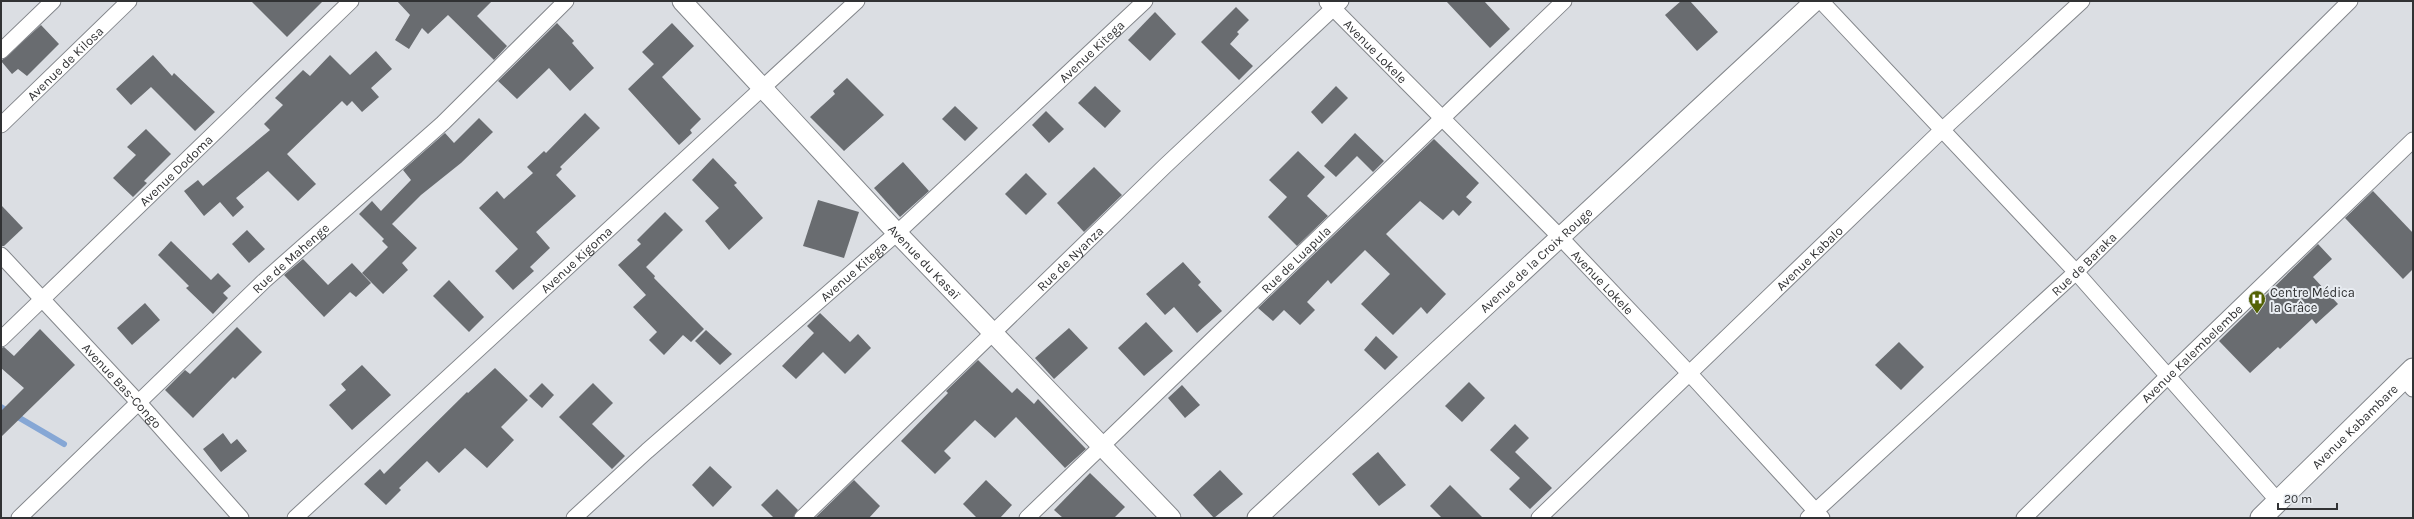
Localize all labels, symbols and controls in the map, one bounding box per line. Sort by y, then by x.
street label: Avenue Lokele [1341,16,1411,86]
street label: Avenue Kitega [1056,17,1127,85]
street label: Avenue de Kilosa [24,23,106,103]
street label: Avenue Dodoma [136,132,215,209]
street label: Avenue de la Croix Rouge [1476,204,1595,315]
street label: Rue de Mahenge [249,220,332,296]
street label: Avenue du Kasaï [885,221,964,302]
street label: Avenue Kabalo [1773,222,1846,293]
street label: Avenue Kigoma [537,223,615,296]
street label: Rue de Nyanza [1034,223,1106,294]
street label: Rue de Luapula [1258,223,1334,296]
street label: Rue de Baraka [2048,229,2119,299]
street label: Avenue Kitega [817,238,890,304]
street label: Avenue Lokele [1569,247,1637,318]
place label: Centre Médica la Grâce [2270,285,2355,315]
hospital icon: Centre Médica la Grâce [2247,289,2267,314]
street label: Avenue Kalembelembe [2138,301,2246,406]
street label: Avenue Bas-Congo [79,340,165,431]
street label: Avenue Kabambare [2308,381,2401,472]
scale bar [2278,485,2337,511]
text: 20 m [2284,492,2312,506]

